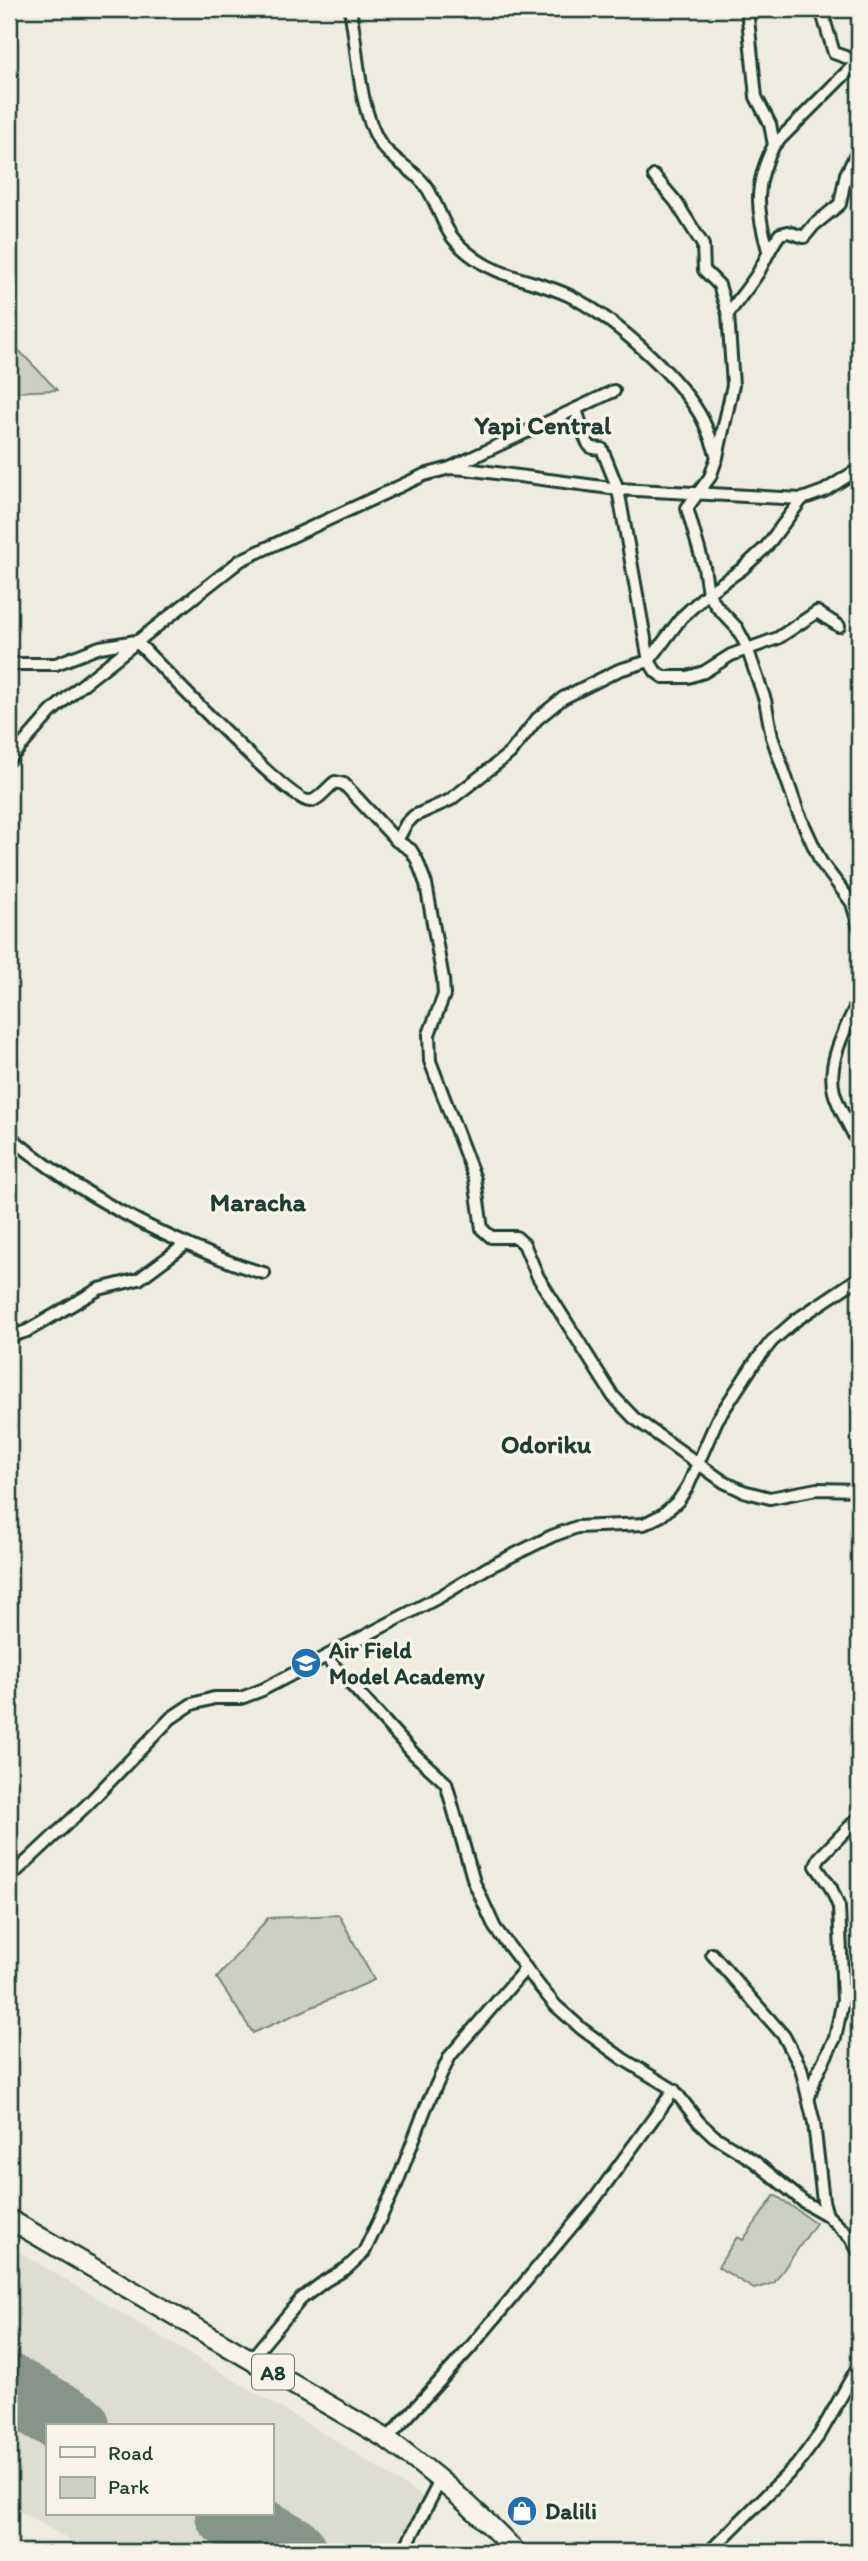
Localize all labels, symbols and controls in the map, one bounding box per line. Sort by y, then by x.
district label: Yapi Central [474,409,612,441]
district label: Maracha [210,1186,307,1218]
district label: Odoriku [501,1428,592,1460]
place label: Air Field Model Academy [328,1636,485,1690]
school or university icon: Air Field Model Academy [289,1646,323,1680]
road number: A8 [252,2354,294,2390]
legend [46,2424,273,2516]
text: Road [108,2440,154,2465]
text: Park [108,2474,150,2499]
shop icon: Dalili [505,2494,539,2528]
place label: Dalili [545,2497,597,2525]

